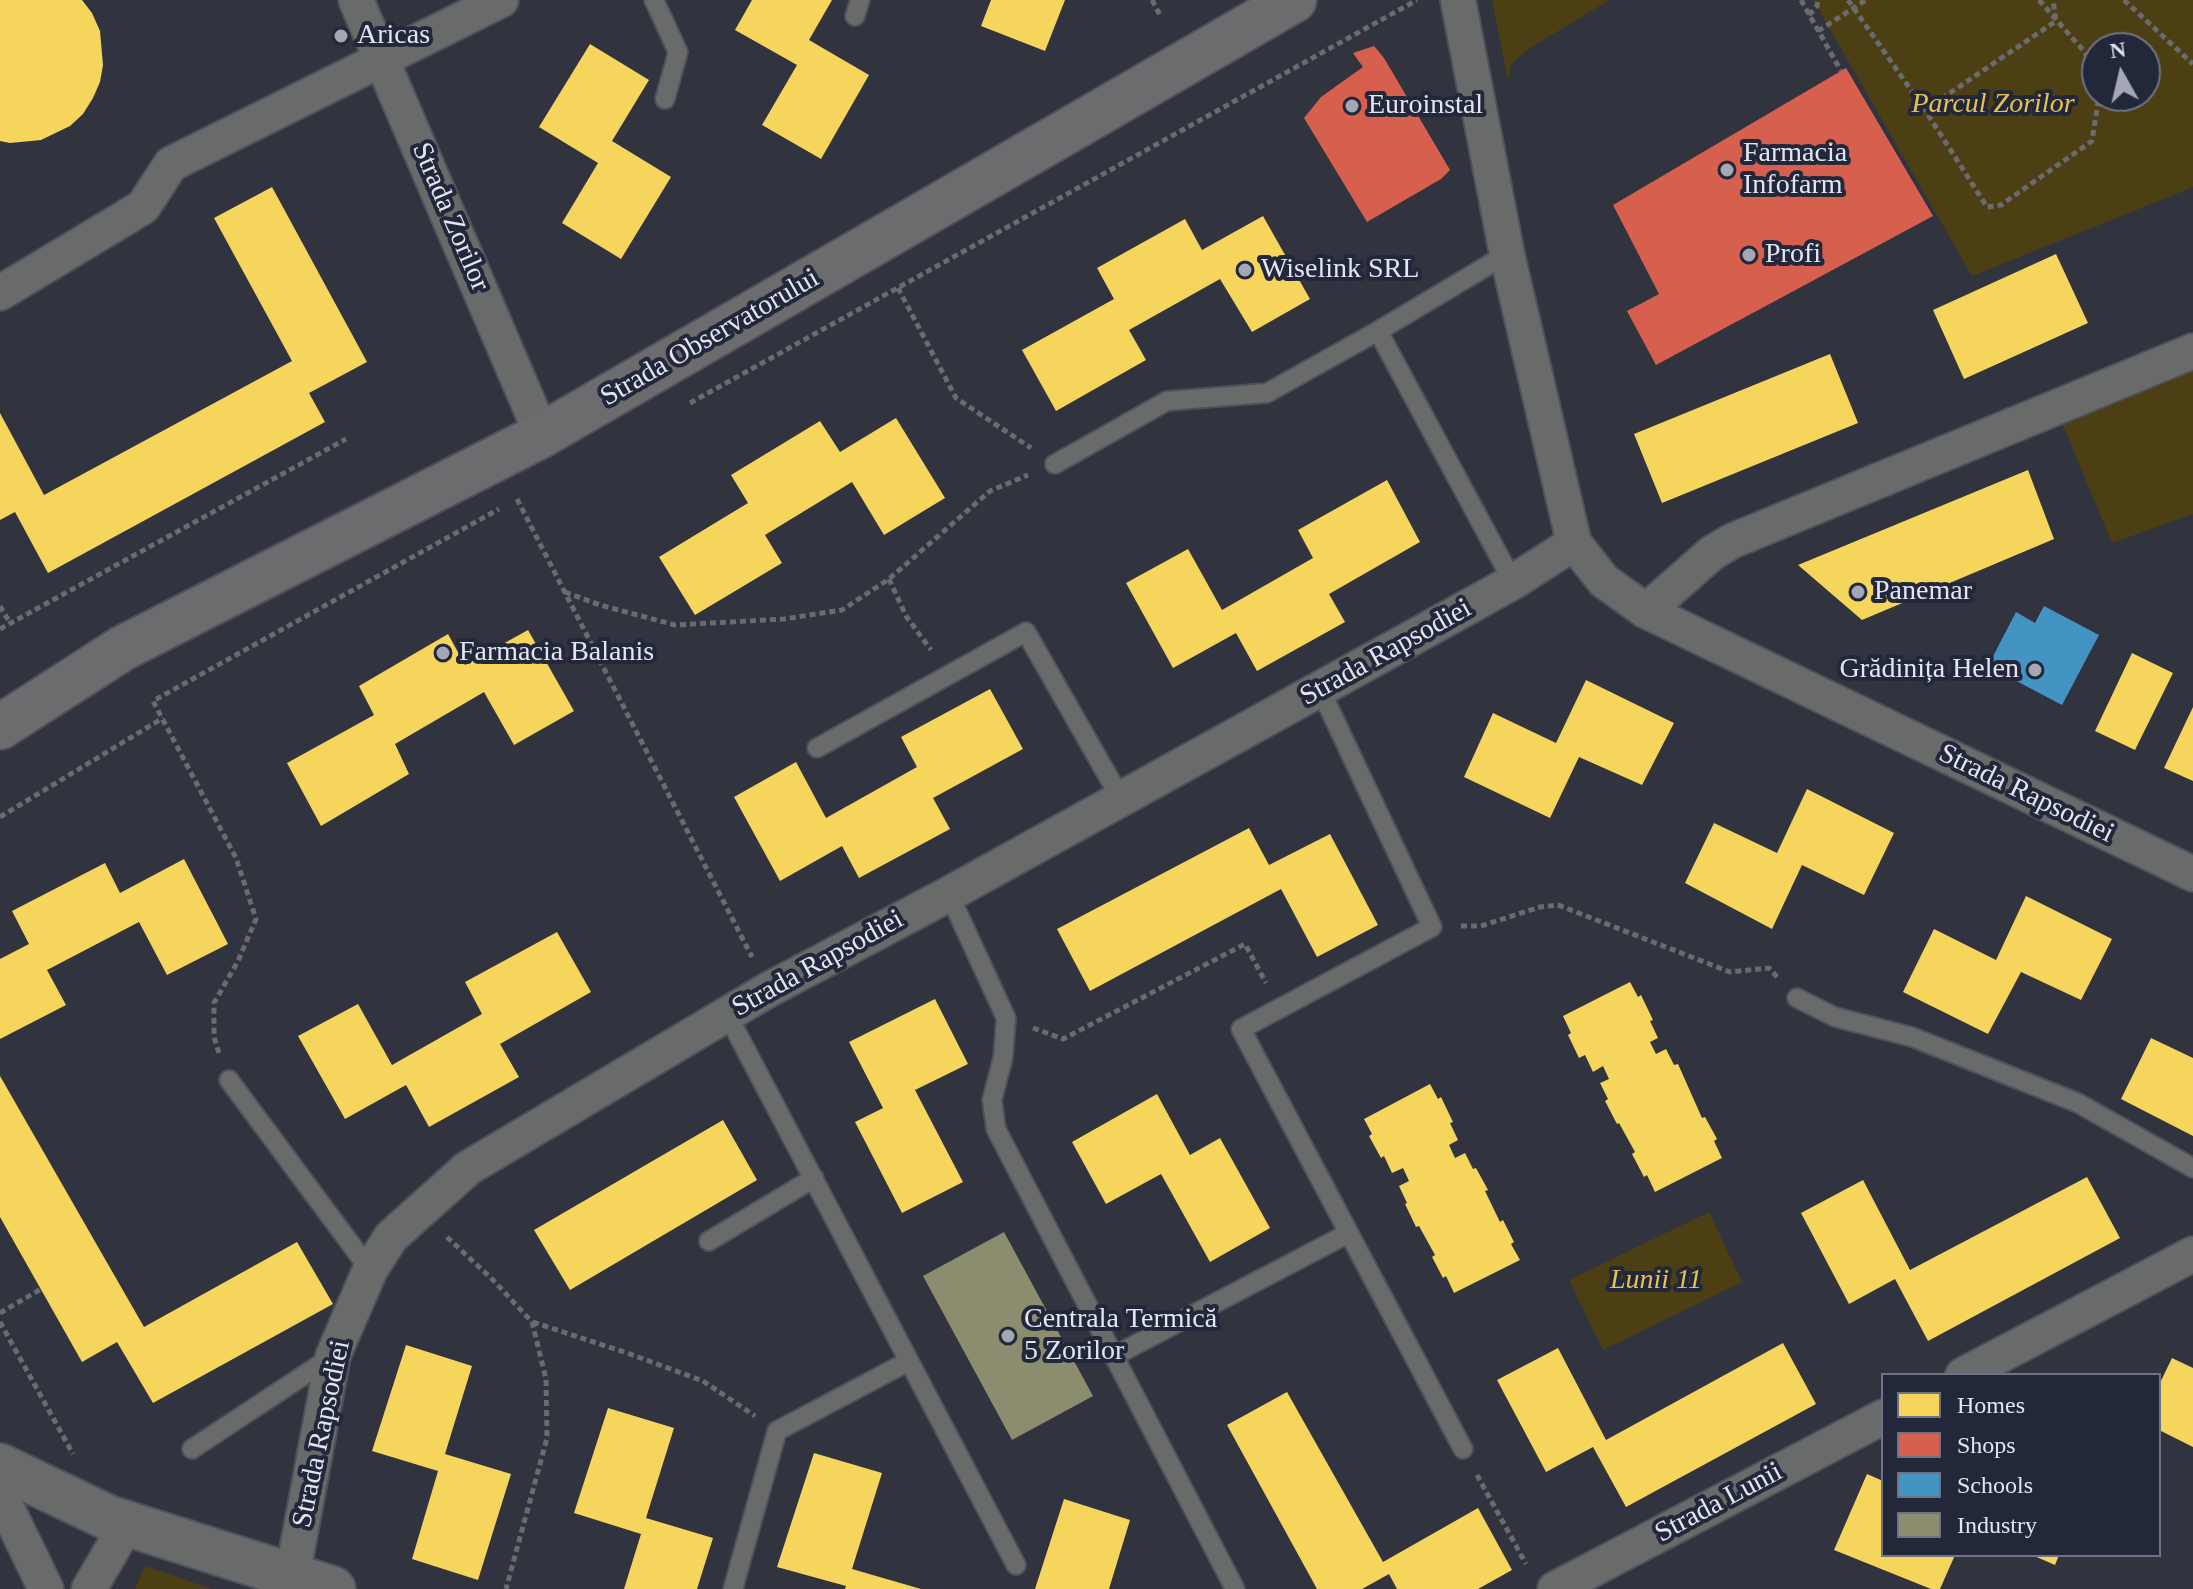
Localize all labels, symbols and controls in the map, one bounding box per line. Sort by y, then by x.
place label: Aricas [357,19,430,53]
marker: Aricas [332,27,350,45]
north arrow [2081,32,2161,112]
text: N [2108,36,2127,63]
park label: Parcul Zorilor [1911,88,2075,122]
place label: Euroinstal [1368,89,1483,123]
marker: Euroinstal [1343,97,1361,115]
place label: Farmacia Infofarm [1743,137,1847,203]
street label: Strada Zorilor [404,138,496,296]
marker: Farmacia Infofarm [1718,161,1736,179]
place label: Profi [1765,238,1821,272]
marker: Profi [1740,246,1758,264]
place label: Wiselink SRL [1261,253,1419,287]
marker: Wiselink SRL [1236,261,1254,279]
street label: Strada Observatorului [595,262,825,414]
place label: Panemar [1874,575,1972,609]
marker: Panemar [1849,583,1867,601]
street label: Strada Rapsodiei [1295,592,1477,714]
place label: Farmacia Balanis [459,636,654,670]
marker: Farmacia Balanis [434,644,452,662]
place label: Grădinița Helen [1839,653,2019,687]
marker: Grădinița Helen [2026,661,2044,679]
street label: Strada Rapsodiei [1933,737,2119,851]
street label: Strada Rapsodiei [727,903,909,1025]
park label: Lunii 11 [1610,1264,1702,1298]
place label: Centrala Termică 5 Zorilor [1024,1303,1217,1369]
marker: Centrala Termică 5 Zorilor [999,1327,1017,1345]
street label: Strada Rapsodiei [286,1337,358,1531]
legend [1881,1373,2161,1557]
text: Homes [1957,1392,2025,1418]
text: Shops [1957,1432,2016,1458]
street label: Strada Lunii [1650,1455,1788,1551]
text: Schools [1957,1472,2033,1498]
text: Industry [1957,1512,2037,1538]

